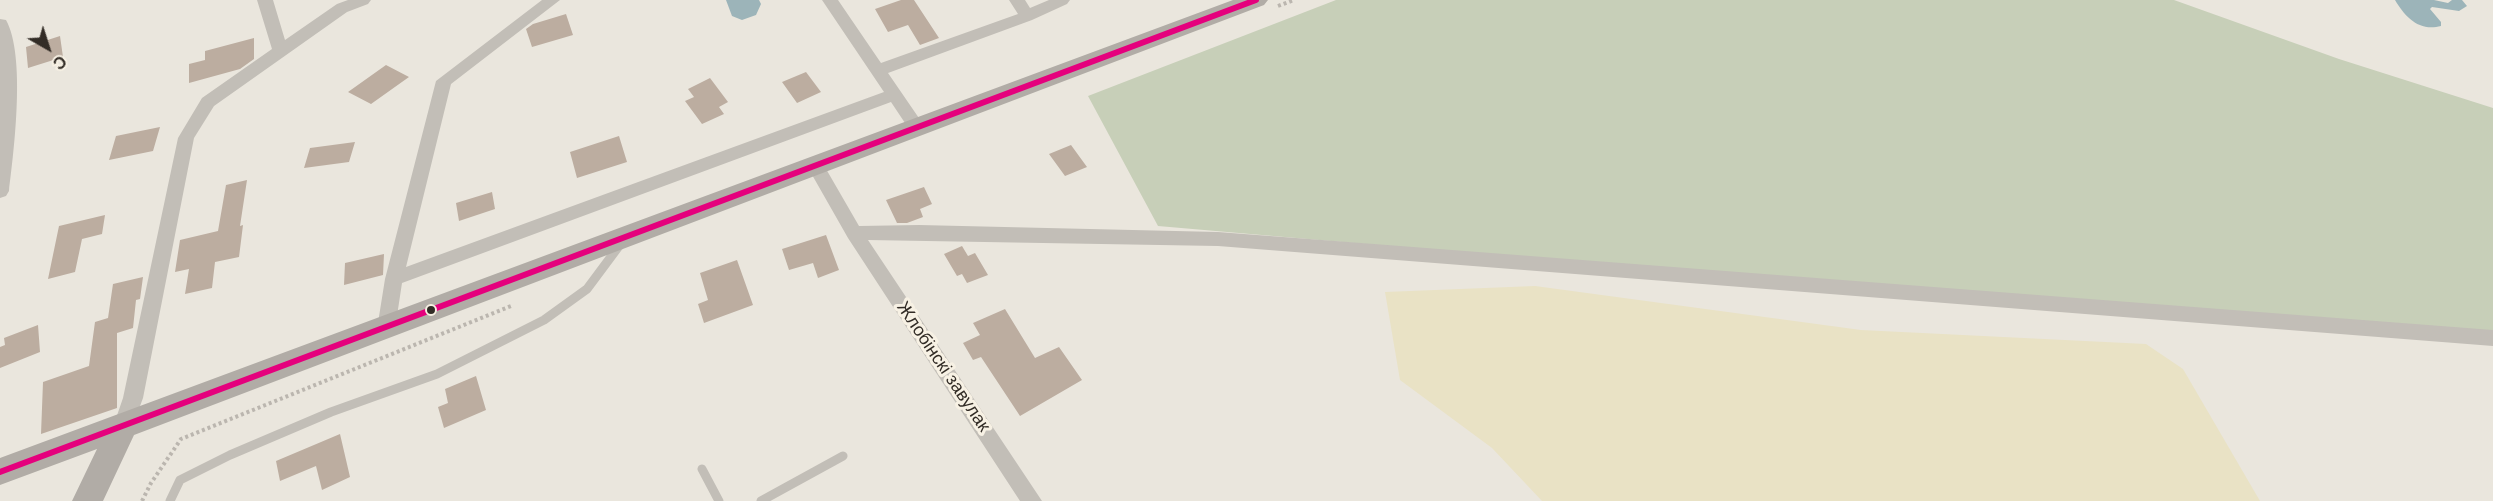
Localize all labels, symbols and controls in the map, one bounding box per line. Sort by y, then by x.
north arrow [18,18,78,78]
text: С [50,52,69,73]
street label: Жлобінскі завулак [892,298,994,436]
unlabelled marker [425,304,437,316]

